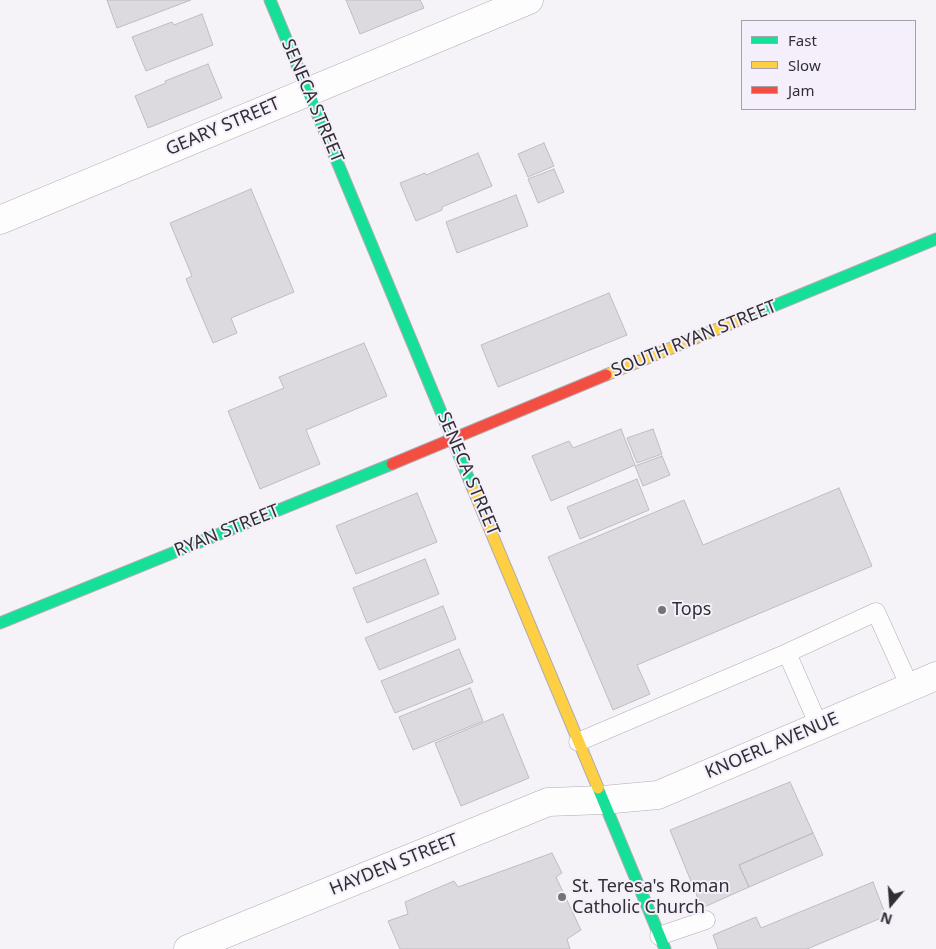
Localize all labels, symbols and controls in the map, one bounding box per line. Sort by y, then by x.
legend [741,20,916,110]
text: Fast [788,30,817,50]
street label: SENECA STREET [276,36,348,166]
text: Slow [788,55,821,75]
text: Jam [788,80,815,100]
street label: GEARY STREET [163,93,283,161]
street label: SOUTH RYAN STREET [608,296,780,382]
street label: SENECA STREET [432,409,504,539]
street label: RYAN STREET [171,500,283,562]
place label: Tops [672,599,711,621]
marker: Tops [656,604,668,616]
street label: KNOERL AVENUE [702,708,842,784]
street label: HAYDEN STREET [327,829,461,901]
place label: St. Teresa's Roman Catholic Church [572,876,729,919]
north arrow [866,879,916,929]
marker: St. Teresa's Roman Catholic Church [556,891,568,903]
text: N [878,908,895,930]

